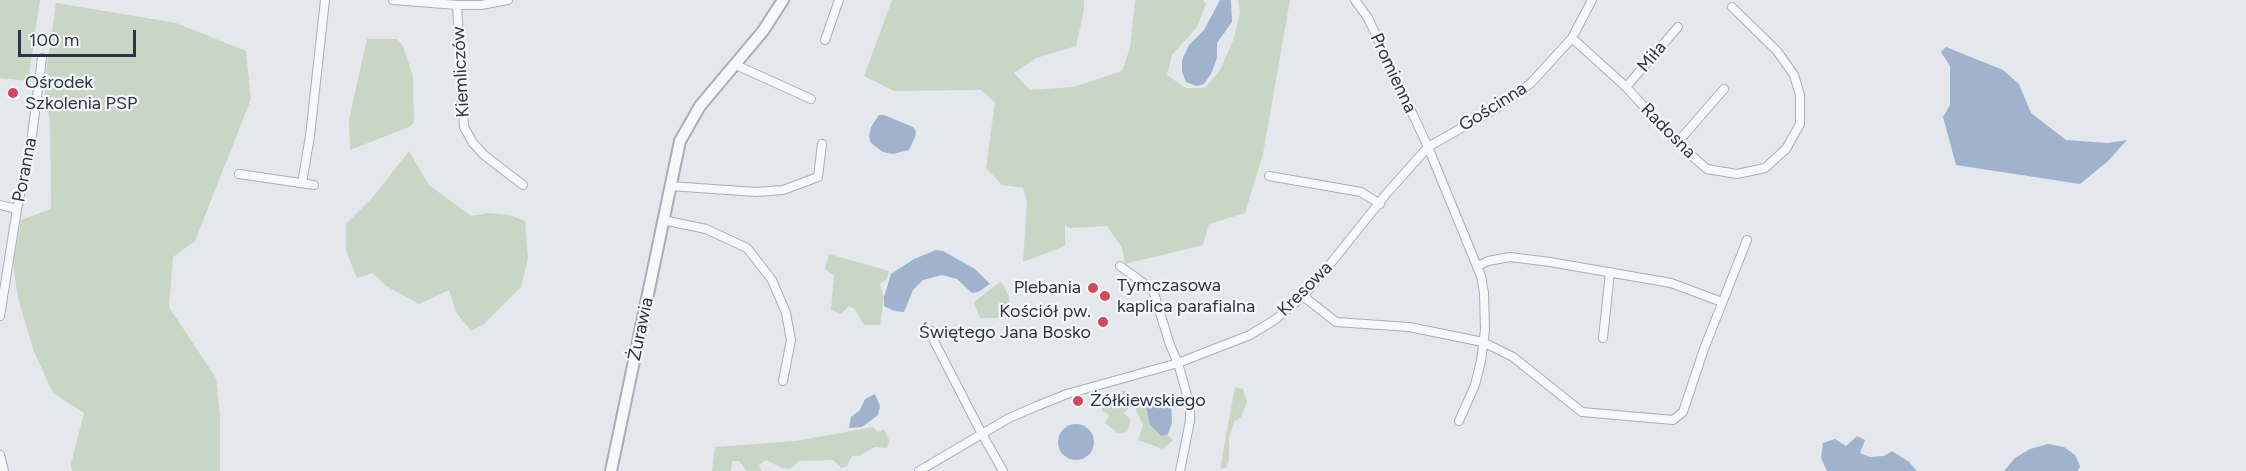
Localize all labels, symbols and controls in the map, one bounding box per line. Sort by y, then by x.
scale bar [21,18,140,56]
street label: Kiemliczów [448,26,474,118]
text: 100 m [29,29,79,51]
street label: Promienna [1365,30,1421,116]
street label: Miła [1633,37,1671,77]
place label: Ośrodek Szkolenia PSP [25,72,137,115]
street label: Gościnna [1455,78,1531,136]
marker: Ośrodek Szkolenia PSP [6,86,20,100]
street label: Radosna [1636,99,1700,163]
street label: Poranna [8,136,42,204]
street label: Kresowa [1273,257,1337,321]
place label: Tymczasowa kaplica parafialna [1117,275,1255,318]
place label: Plebania [1014,277,1081,299]
marker: Plebania [1086,281,1100,295]
marker: Tymczasowa kaplica parafialna [1098,289,1112,303]
street label: Żurawia [624,295,658,363]
place label: Kościół pw. Świętego Jana Bosko [919,301,1091,344]
marker: Kościół pw. Świętego Jana Bosko [1096,315,1110,329]
place label: Żółkiewskiego [1090,390,1206,412]
marker: Żółkiewskiego [1071,394,1085,408]

